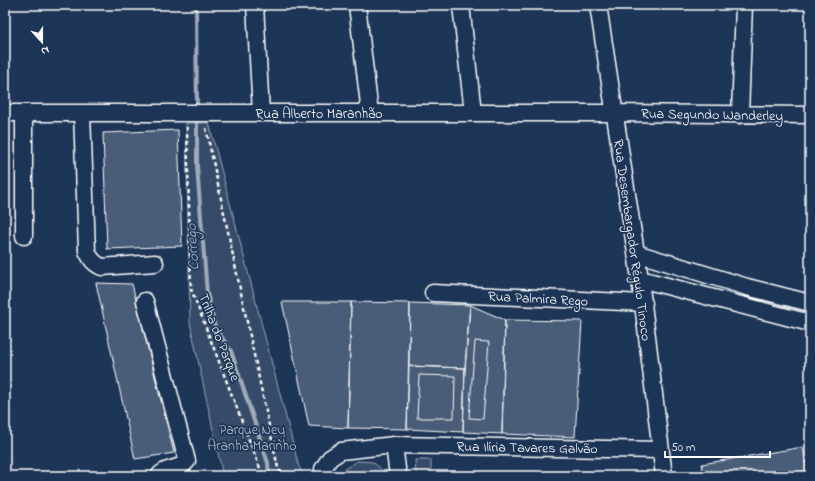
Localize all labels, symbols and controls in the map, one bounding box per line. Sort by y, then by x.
north arrow [22,22,62,62]
text: N [39,42,52,59]
street label: Rua Alberto Maranhão [255,104,383,125]
street label: Rua Segundo Wanderley [641,104,783,128]
street label: Rua Desembargador Régulo Tinoco [606,138,656,342]
water label: Corrego [180,222,207,271]
street label: Rua Palmira Rego [487,286,589,314]
street label: Trilha do Parque [192,290,245,385]
park label: Parque Ney Aranha Marinho [208,420,296,457]
scale bar [665,433,770,459]
street label: Rua Ilíria Tavares Galvão [456,437,598,460]
text: 50 m [671,439,695,457]

